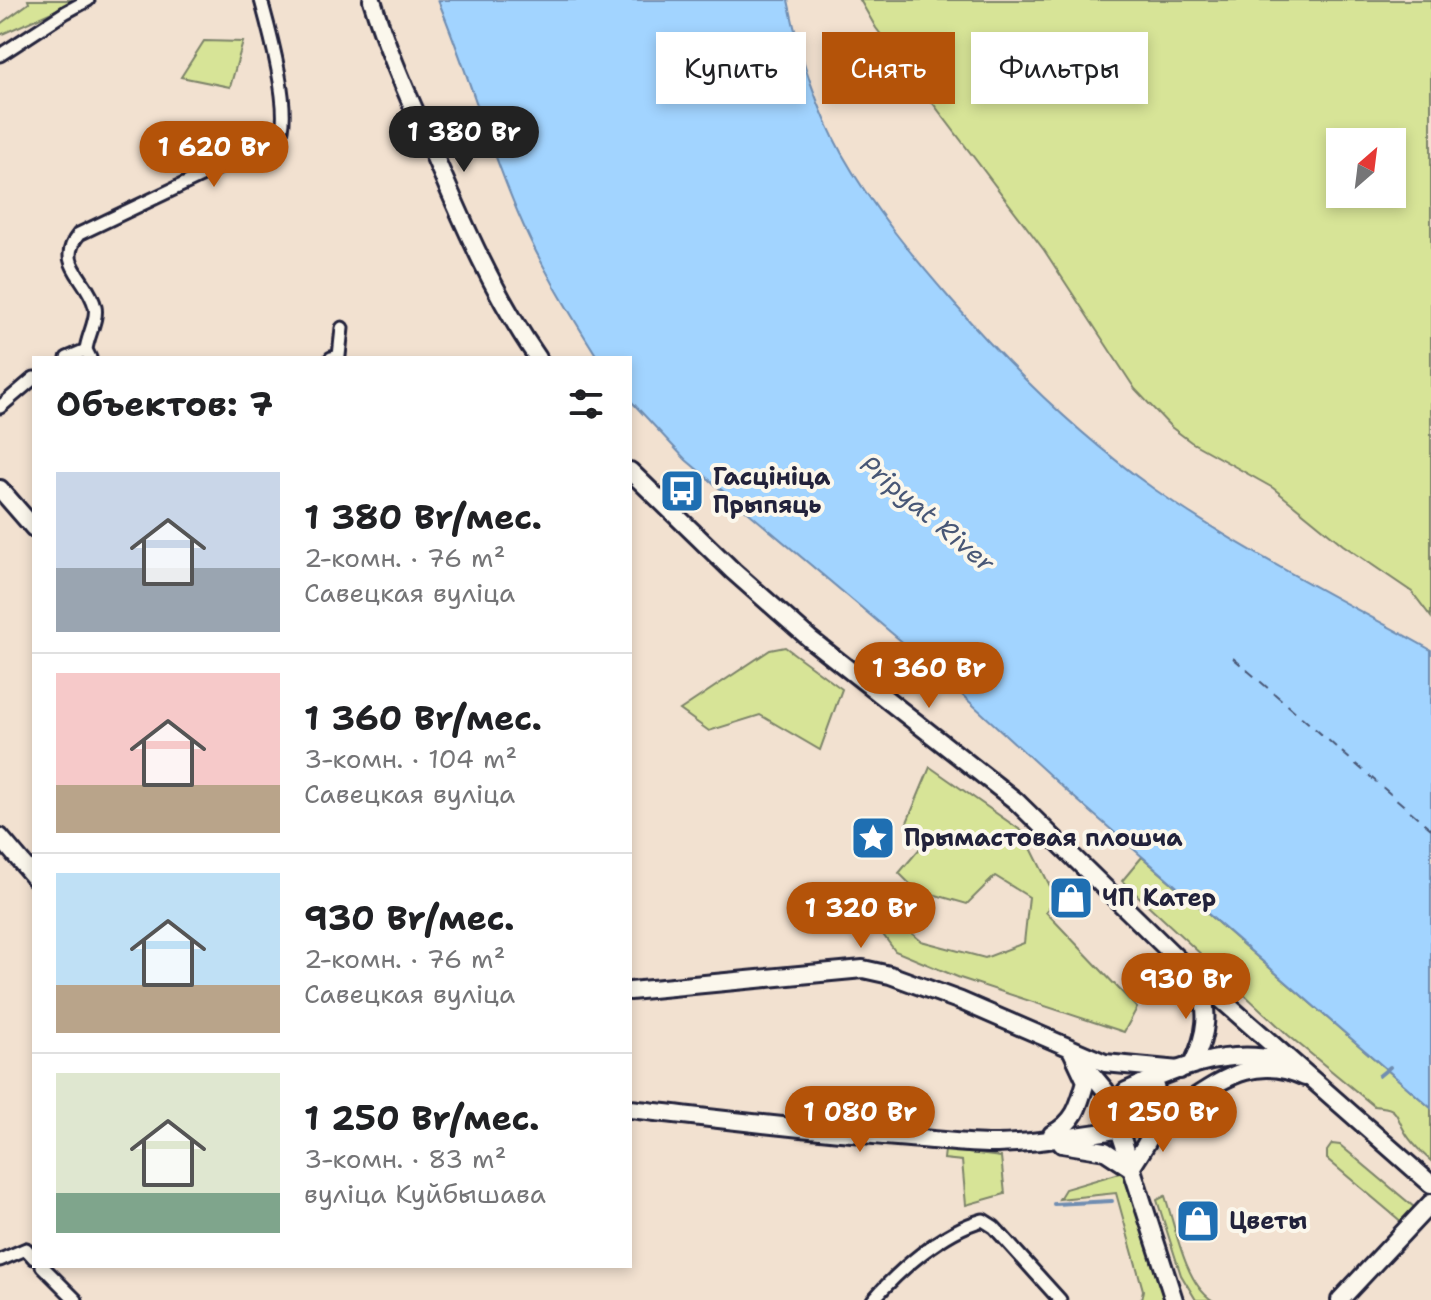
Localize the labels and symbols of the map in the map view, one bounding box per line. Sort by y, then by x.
pin: 1 380 Br [381,106,547,174]
pin: 1 620 Br [131,121,297,189]
north arrow [1326,128,1406,208]
water label: Pripyat River [853,446,1003,580]
place label: Гасцініца Прыпяць [713,461,831,521]
bus stop icon: Гасцініца Прыпяць [658,467,706,515]
pin: 1 360 Br [846,642,1012,710]
place icon: Прымастовая плошча [849,814,897,862]
place label: Прымастовая плошча [904,822,1183,854]
shop icon: ЧП Катер [1047,874,1095,922]
pin: 1 320 Br [778,882,944,950]
place label: ЧП Катер [1102,882,1216,914]
pin: 930 Br [1121,953,1251,1021]
pin: 1 080 Br [777,1086,943,1154]
pin: 1 250 Br [1080,1086,1246,1154]
shop icon: Цветы [1174,1197,1222,1245]
place label: Цветы [1229,1205,1307,1237]

